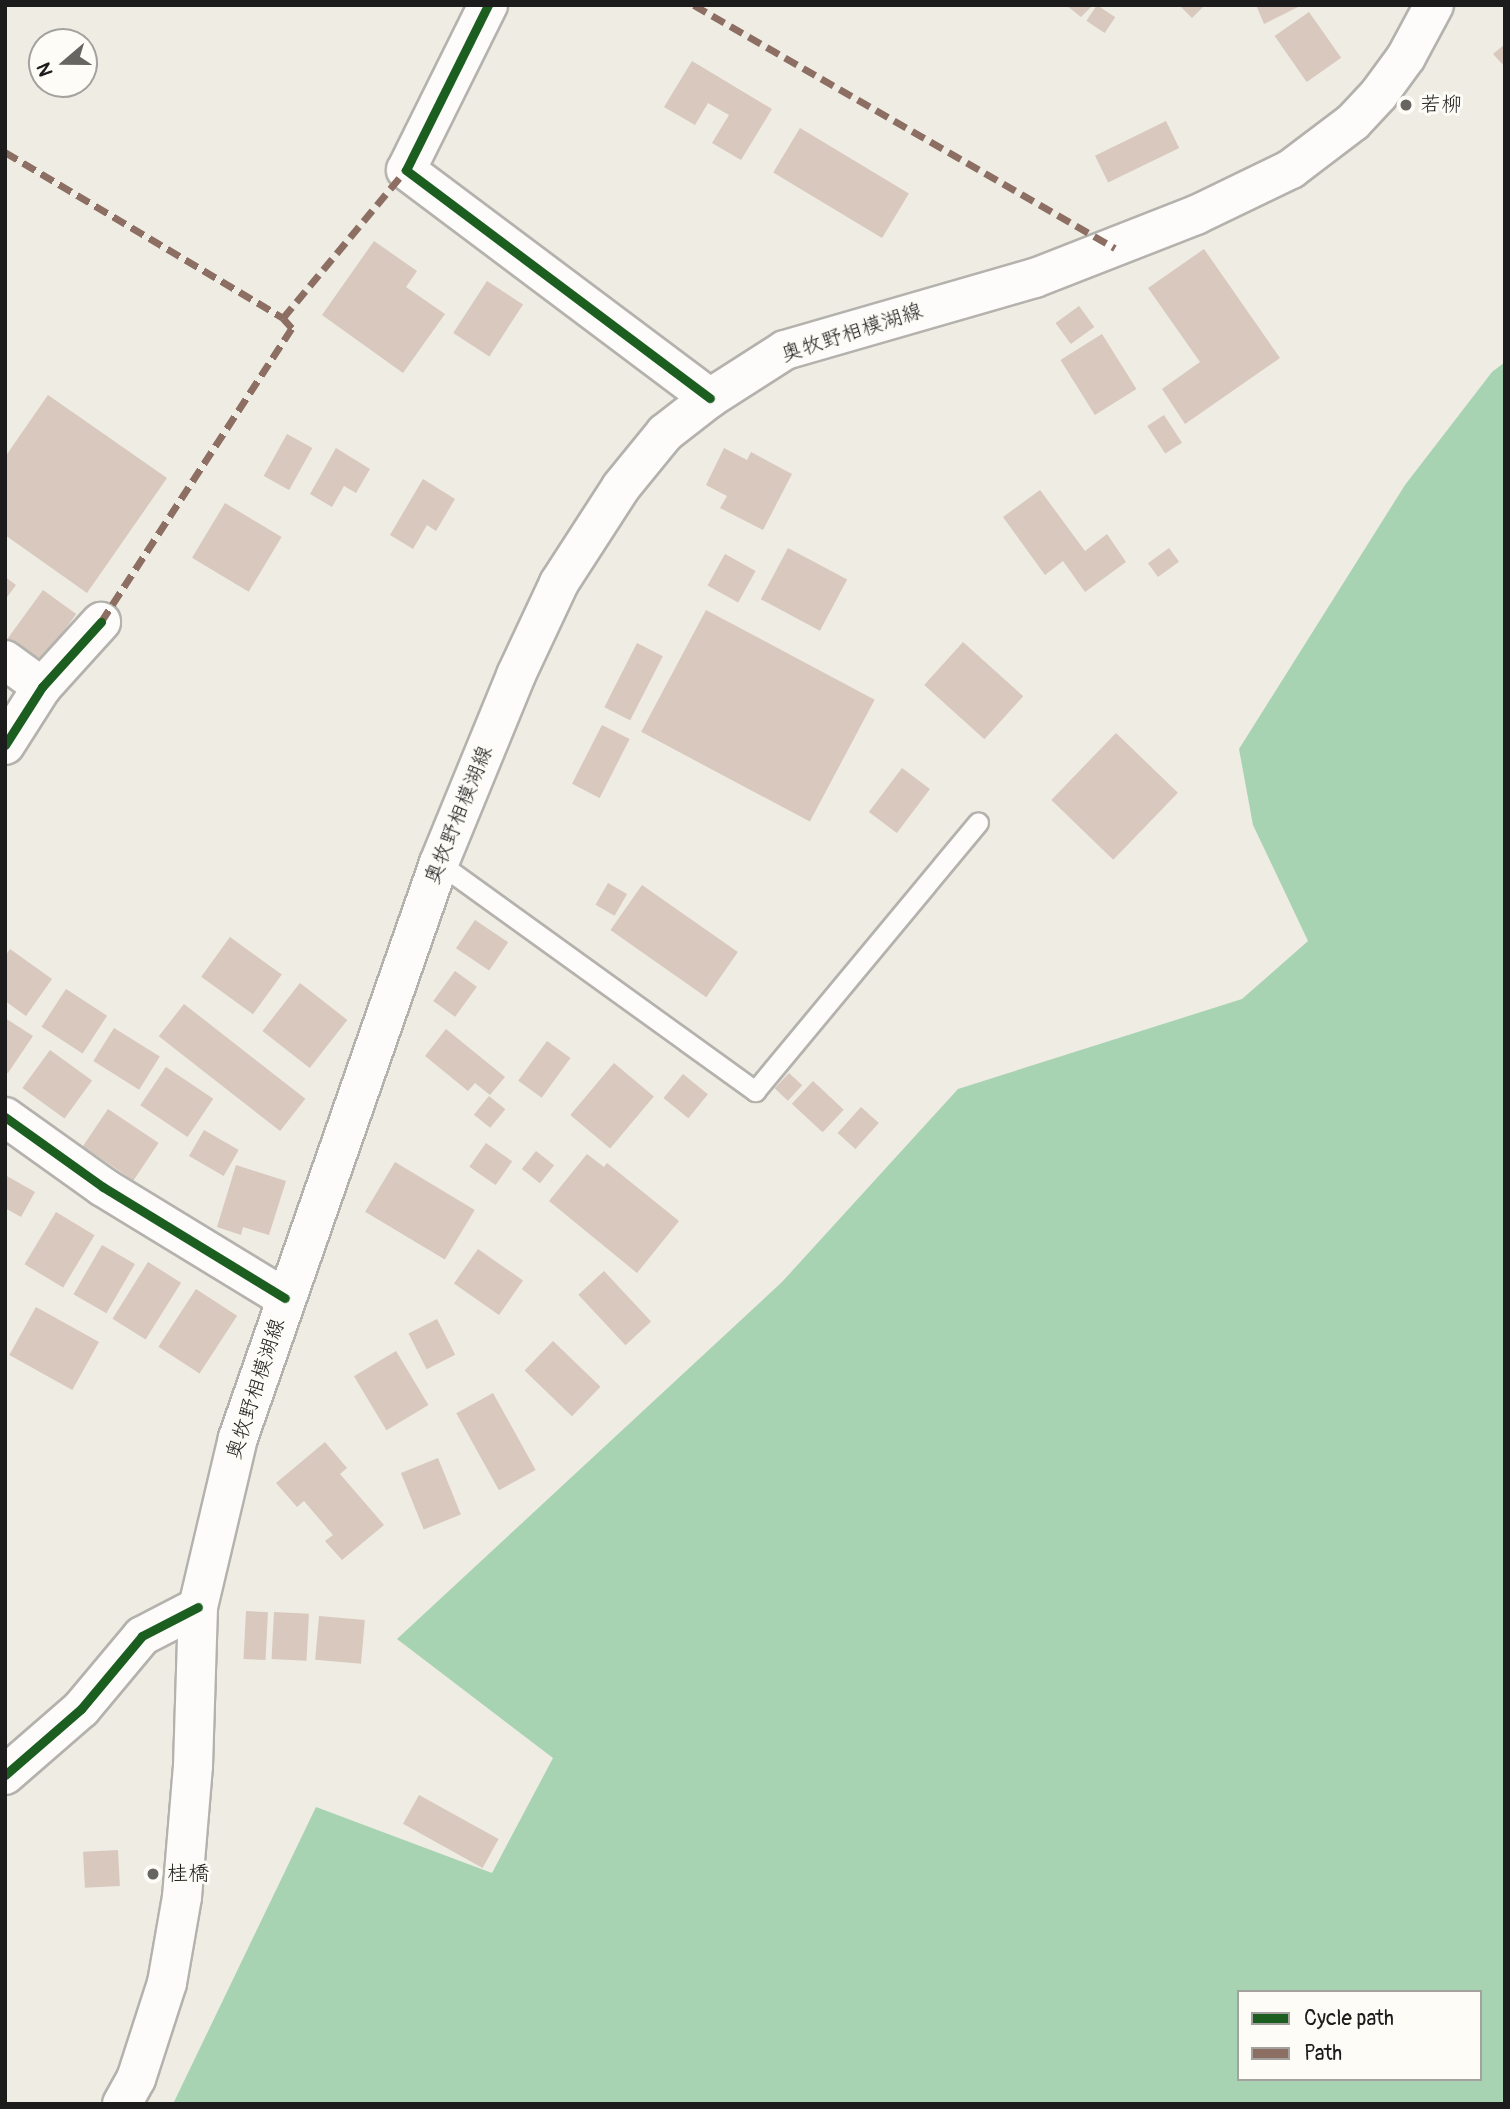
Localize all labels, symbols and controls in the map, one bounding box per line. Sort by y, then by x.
north arrow [28,28,98,98]
text: N [32,59,59,80]
place label: 若柳 [1420,92,1462,118]
marker: 若柳 [1398,97,1414,113]
street label: 奥牧野相模湖線 [778,298,926,368]
street label: 奥牧野相模湖線 [420,742,498,888]
street label: 奥牧野相模湖線 [221,1315,291,1463]
place label: 桂橋 [167,1861,209,1887]
marker: 桂橋 [145,1866,161,1882]
legend [1237,1990,1482,2081]
text: Cycle path [1304,2005,1394,2032]
text: Path [1304,2040,1342,2067]

